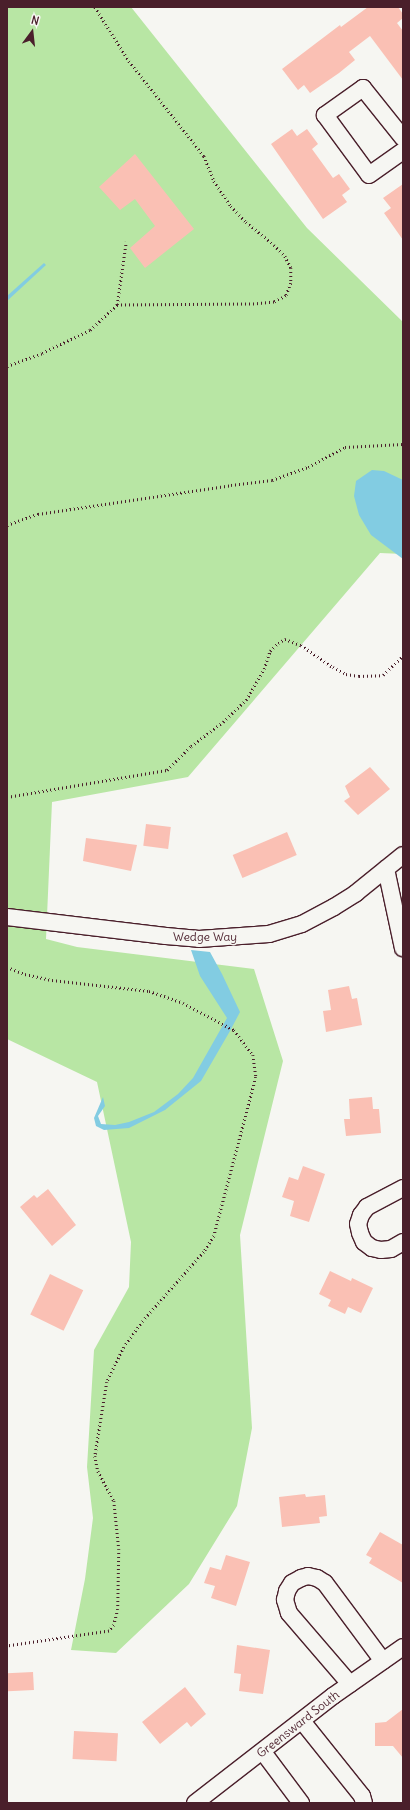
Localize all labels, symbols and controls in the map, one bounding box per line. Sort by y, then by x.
north arrow [12,12,52,52]
text: N [30,13,41,28]
street label: Wedge Way [173,930,237,944]
street label: Greensward South [254,1687,342,1761]

